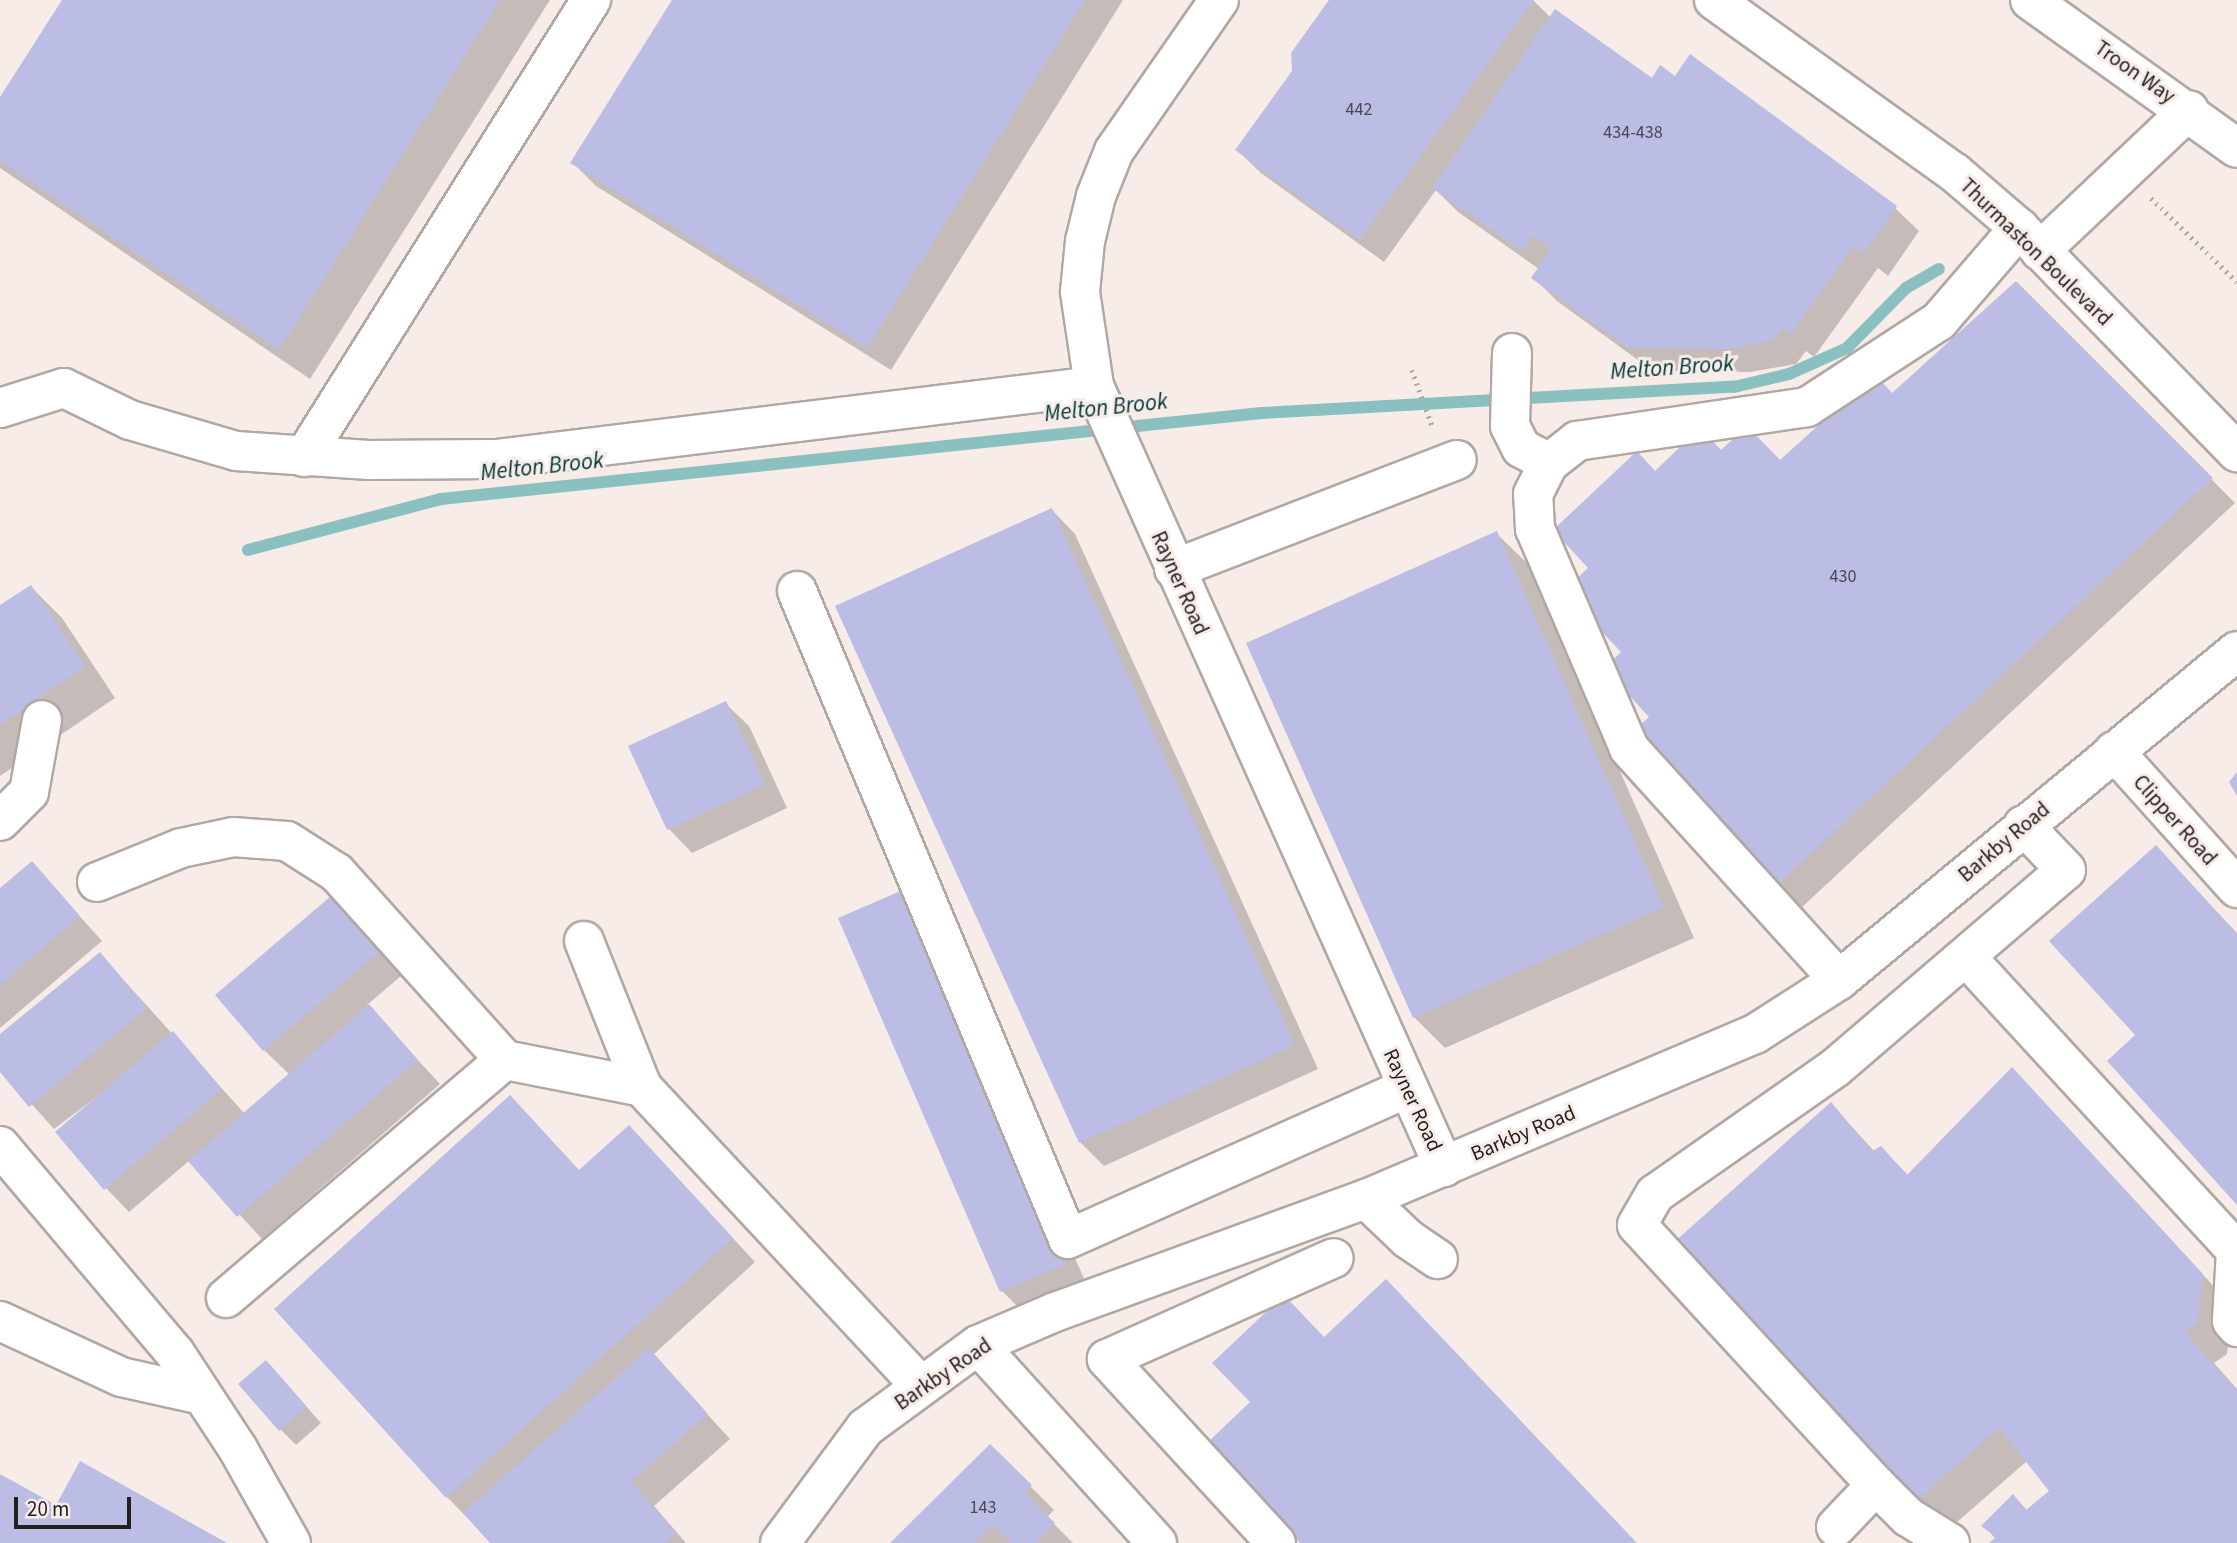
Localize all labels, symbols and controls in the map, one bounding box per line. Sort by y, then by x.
street label: Troon Way [2090,35,2180,109]
house number: 442 [1346,99,1372,121]
house number: 434-438 [1603,122,1663,144]
street label: Thurmaston Boulevard [1955,173,2117,331]
water label: Melton Brook [1609,350,1735,386]
water label: Melton Brook [1043,388,1169,428]
water label: Melton Brook [479,447,605,487]
street label: Rayner Road [1146,527,1214,639]
house number: 430 [1830,566,1856,588]
street label: Clipper Road [2128,770,2222,870]
street label: Barkby Road [1953,797,2055,887]
street label: Rayner Road [1378,1045,1448,1155]
street label: Barkby Road [1467,1100,1579,1166]
street label: Barkby Road [890,1332,996,1416]
scale bar [18,1484,135,1528]
text: 20 m [27,1494,69,1524]
house number: 143 [970,1497,996,1519]

